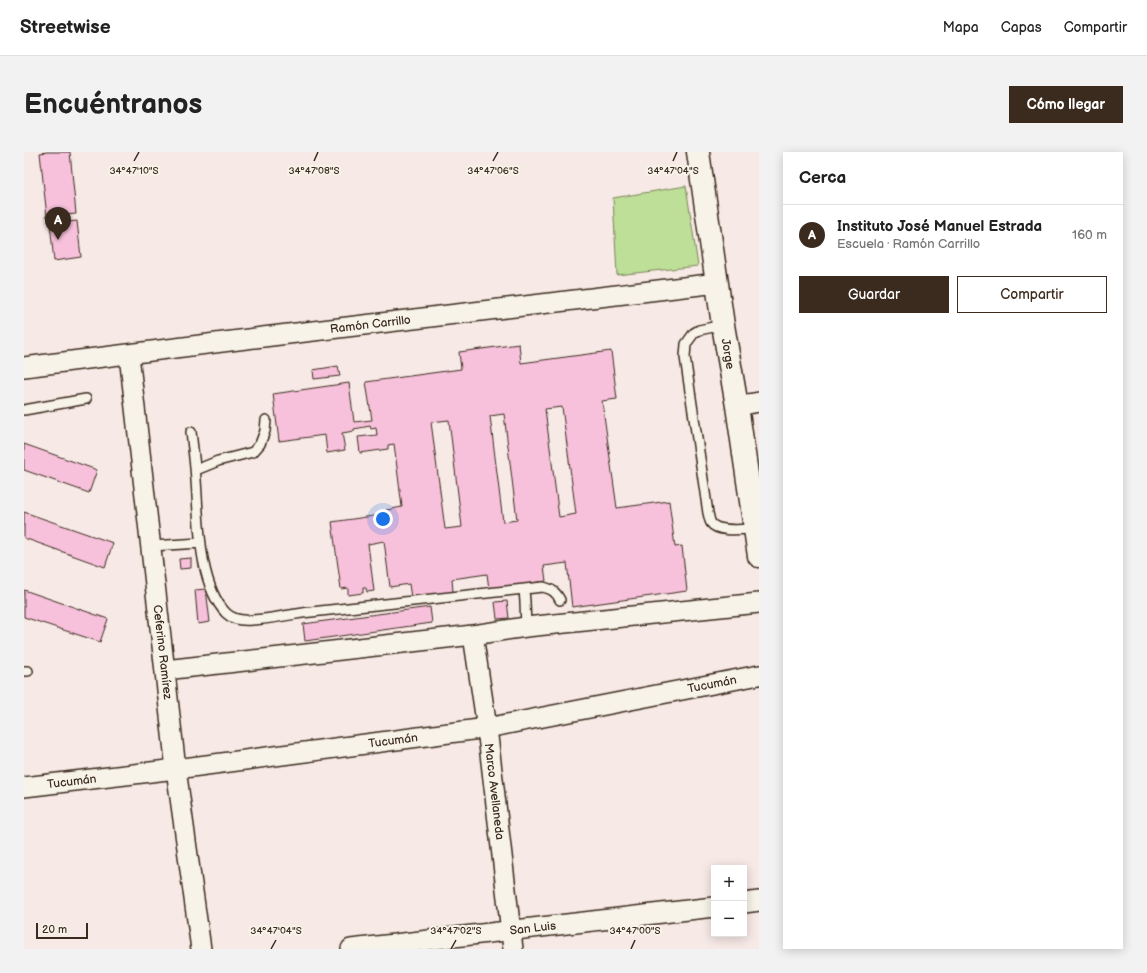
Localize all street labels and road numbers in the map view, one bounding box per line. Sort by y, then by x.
street label: Ramón Carrillo [329,312,412,337]
street label: Jorge [717,337,738,370]
street label: Ceferino Ramírez [149,604,175,701]
street label: Tucumán [686,673,738,697]
street label: Tucumán [368,730,419,752]
street label: Marco Avellaneda [481,742,507,841]
street label: Tucumán [46,771,97,792]
street label: San Luis [509,918,557,939]

